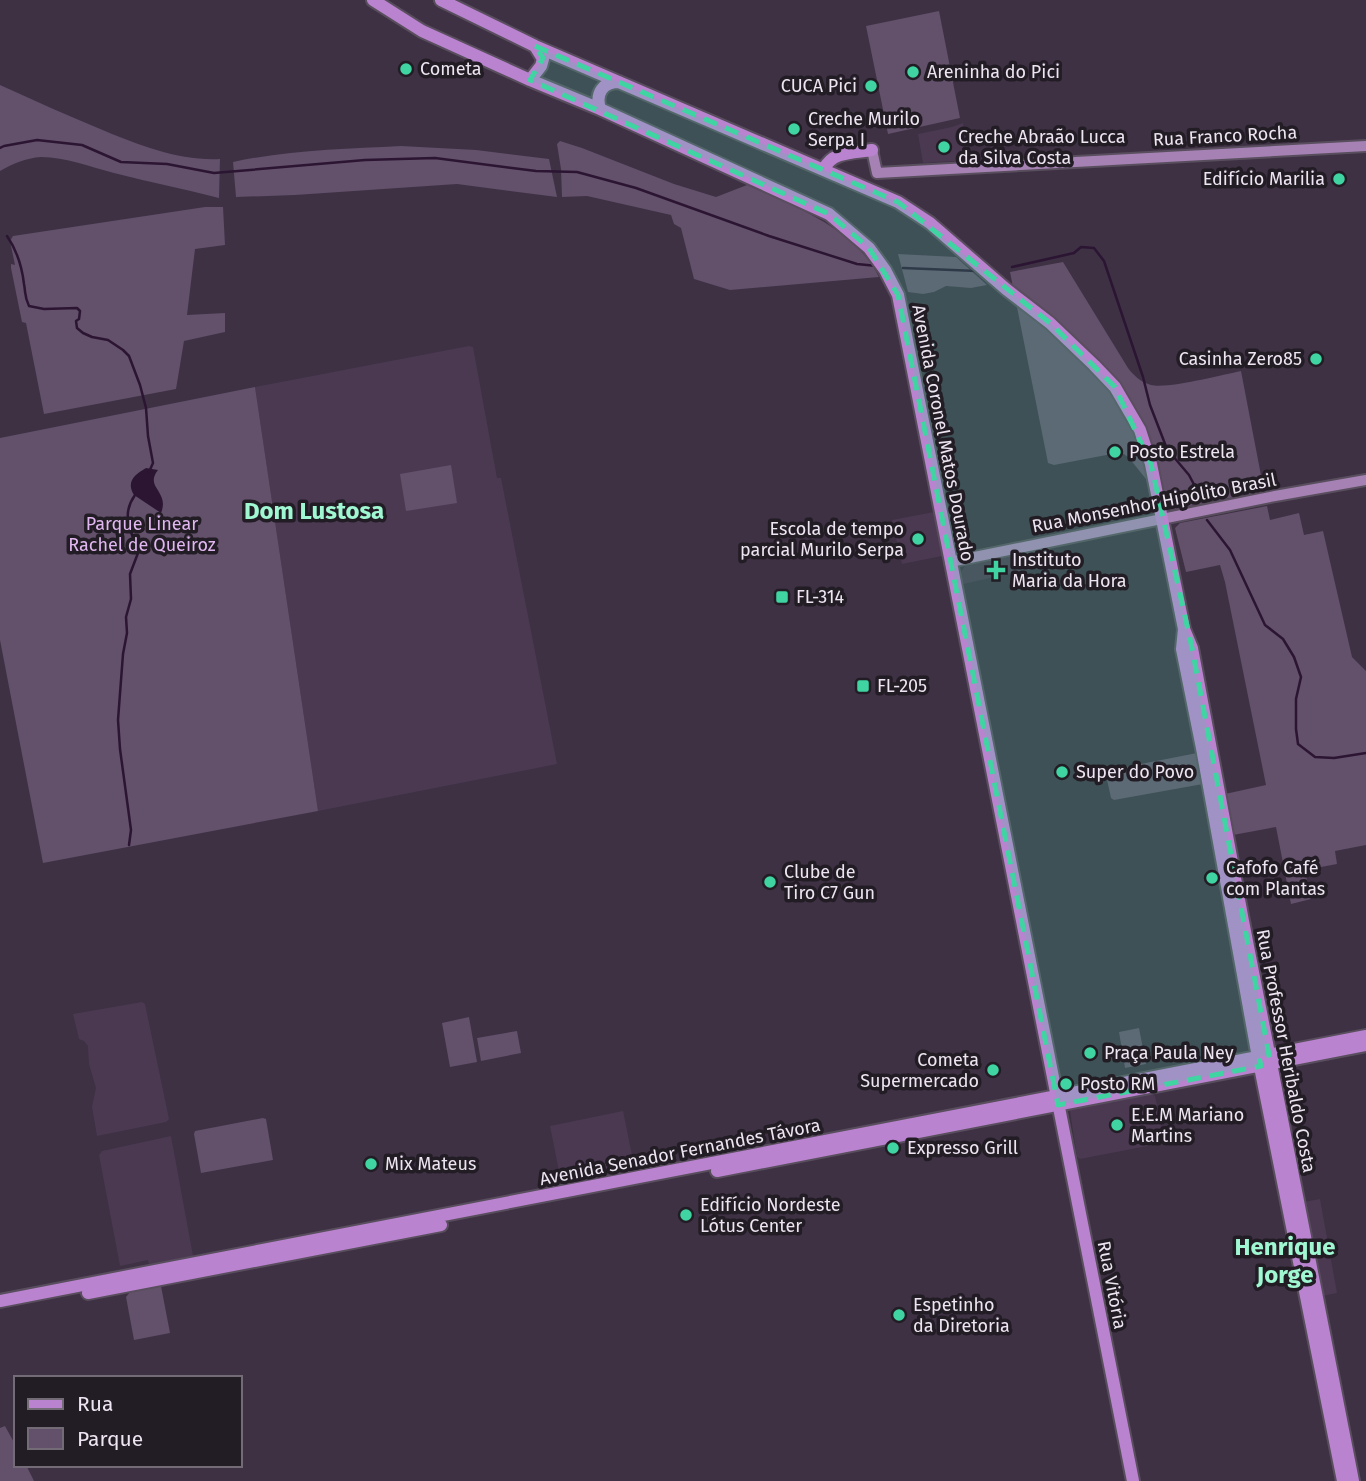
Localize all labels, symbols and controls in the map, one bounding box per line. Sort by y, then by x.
place label: Cometa [420,58,482,80]
marker: Cometa [398,61,414,77]
place label: Areninha do Pici [927,61,1060,83]
marker: Areninha do Pici [905,64,921,80]
place label: CUCA Pici [781,75,857,97]
marker: CUCA Pici [863,78,879,94]
place label: Creche Murilo Serpa I [808,108,920,151]
marker: Creche Murilo Serpa I [786,121,802,137]
street label: Rua Franco Rocha [1152,121,1298,151]
place label: Creche Abraão Lucca da Silva Costa [958,126,1126,169]
marker: Creche Abraão Lucca da Silva Costa [936,139,952,155]
place label: Edifício Marilia [1203,168,1325,190]
marker: Edifício Marilia [1331,171,1347,187]
street label: Avenida Coronel Matos Dourado [907,303,979,563]
place label: Casinha Zero85 [1179,348,1302,370]
marker: Casinha Zero85 [1308,351,1324,367]
place label: Posto Estrela [1129,441,1235,463]
marker: Posto Estrela [1107,444,1123,460]
street label: Rua Monsenhor Hipólito Brasil [1030,468,1278,538]
district label: Dom Lustosa [244,497,384,525]
park label: Parque Linear Rachel de Queiroz [68,513,216,556]
place label: Escola de tempo parcial Murilo Serpa [740,518,904,561]
marker: Escola de tempo parcial Murilo Serpa [910,531,926,547]
place label: Instituto Maria da Hora [1012,549,1127,592]
marker: Instituto Maria da Hora [986,560,1006,580]
place label: FL-314 [796,586,845,608]
marker: FL-314 [774,589,790,605]
place label: FL-205 [877,675,927,697]
marker: FL-205 [855,678,871,694]
place label: Super do Povo [1076,761,1194,783]
marker: Super do Povo [1054,764,1070,780]
place label: Cafofo Café com Plantas [1226,857,1325,900]
place label: Clube de Tiro C7 Gun [784,861,875,904]
marker: Cafofo Café com Plantas [1204,870,1220,886]
marker: Clube de Tiro C7 Gun [762,874,778,890]
street label: Rua Professor Heribaldo Costa [1252,927,1320,1175]
place label: Praça Paula Ney [1104,1042,1234,1064]
marker: Praça Paula Ney [1082,1045,1098,1061]
place label: Cometa Supermercado [860,1049,979,1092]
marker: Cometa Supermercado [985,1062,1001,1078]
place label: Posto RM [1080,1073,1155,1095]
marker: Posto RM [1058,1076,1074,1092]
place label: E.E.M Mariano Martins [1131,1104,1244,1147]
street label: Avenida Senador Fernandes Távora [538,1114,822,1190]
marker: E.E.M Mariano Martins [1109,1117,1125,1133]
place label: Expresso Grill [907,1137,1018,1159]
marker: Expresso Grill [885,1140,901,1156]
place label: Mix Mateus [385,1153,476,1175]
marker: Mix Mateus [363,1156,379,1172]
place label: Edifício Nordeste Lótus Center [700,1194,841,1237]
marker: Edifício Nordeste Lótus Center [678,1207,694,1223]
district label: Henrique Jorge [1235,1233,1335,1289]
street label: Rua Vitória [1093,1239,1131,1331]
place label: Espetinho da Diretoria [913,1294,1010,1337]
marker: Espetinho da Diretoria [891,1307,907,1323]
legend [14,1376,242,1467]
text: Rua [77,1391,113,1417]
text: Parque [77,1426,143,1452]

